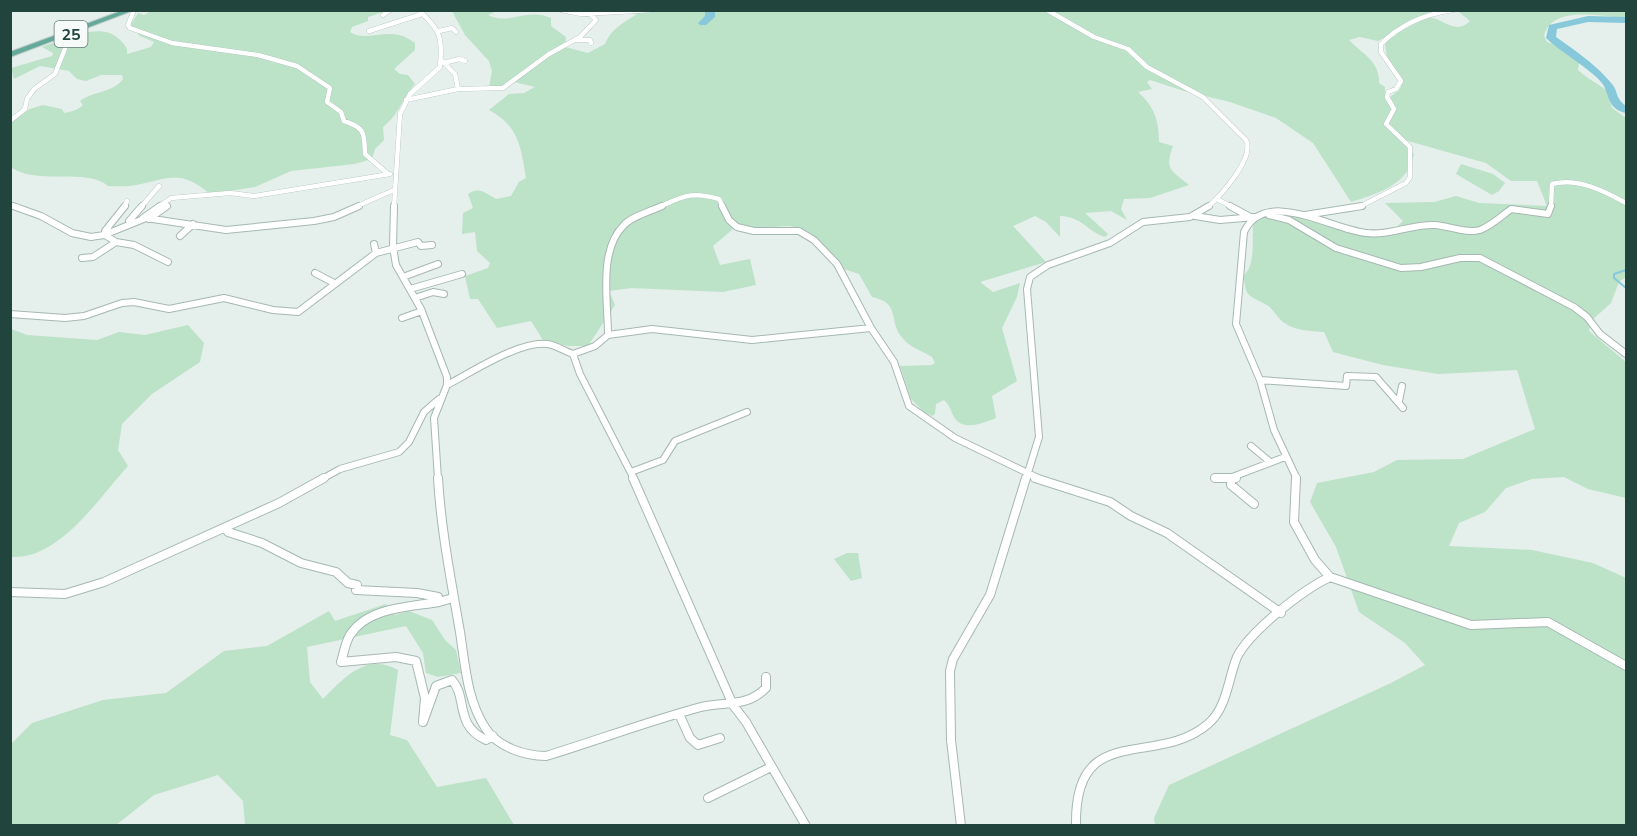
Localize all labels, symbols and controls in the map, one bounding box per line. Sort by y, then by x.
road number: 25 [54,21,88,47]

